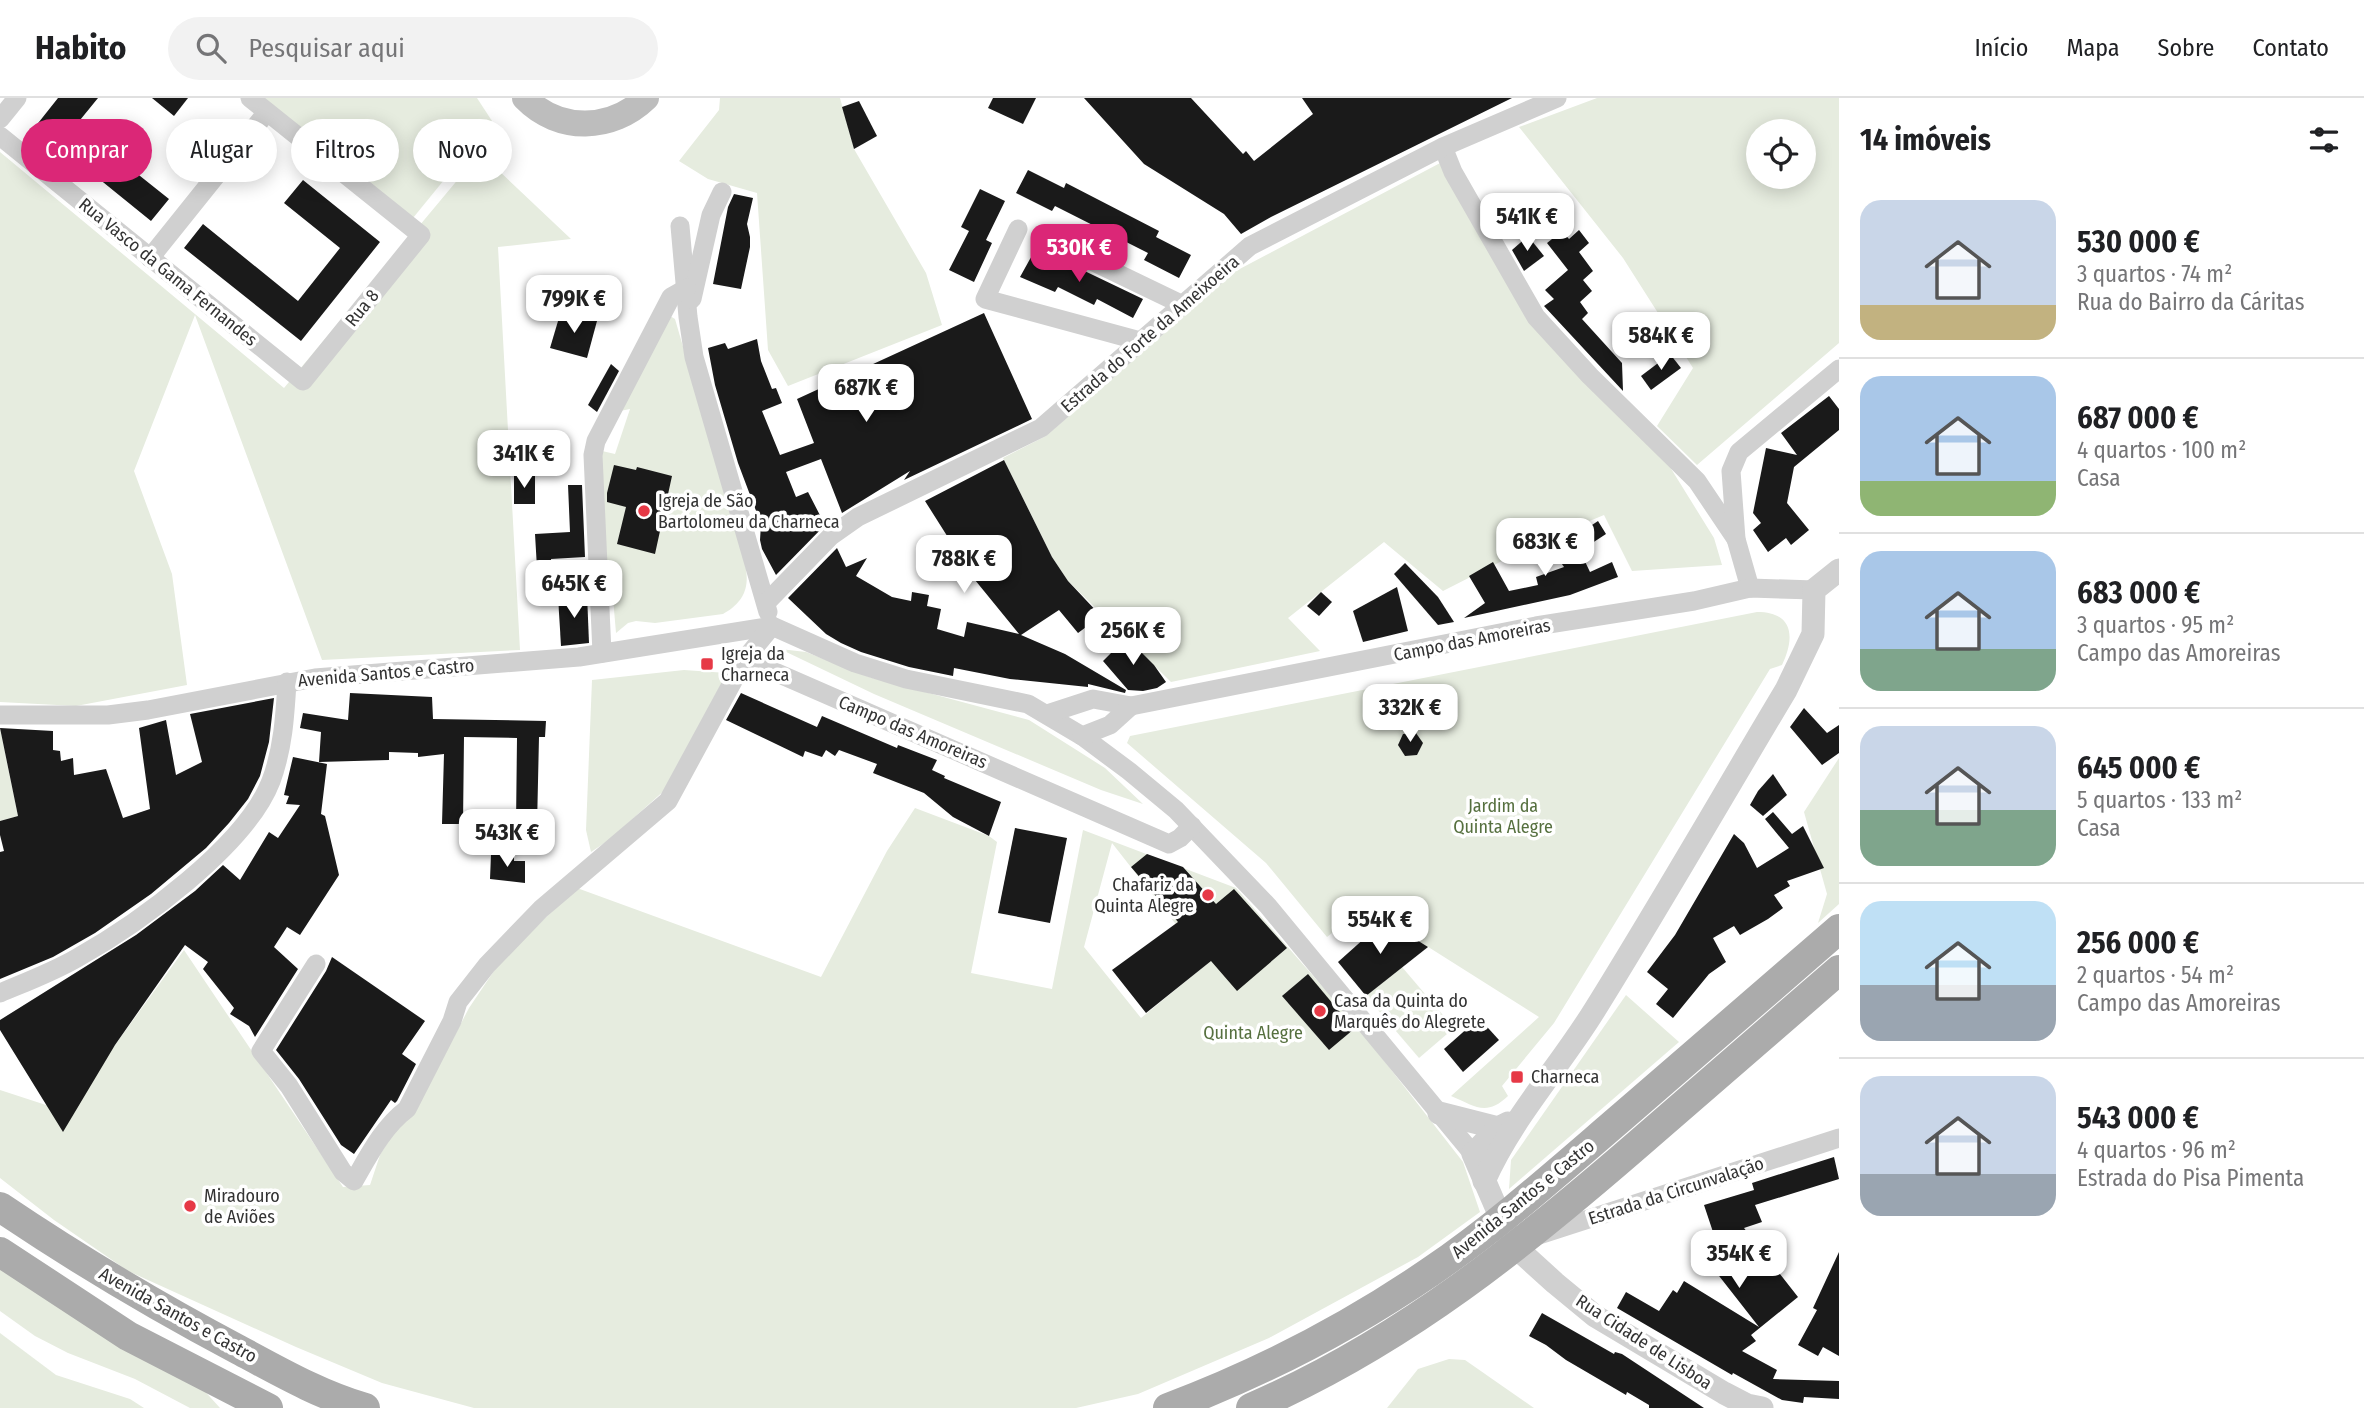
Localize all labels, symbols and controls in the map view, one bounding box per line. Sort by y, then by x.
search box [168,17,658,80]
text: Habito [35,28,126,68]
icon: search [192,29,230,67]
text: Pesquisar aqui [248,33,405,64]
text: Início [1975,34,2028,62]
text: Mapa [2066,34,2120,62]
text: Sobre [2158,34,2214,62]
text: Contato [2252,34,2329,62]
chip: Comprar [21,119,152,182]
chip: Alugar [166,119,277,182]
chip: Filtros [291,119,399,182]
chip: Novo [413,119,512,182]
map controls [1746,119,1816,189]
button: locate [1746,119,1816,189]
icon: filters [2305,121,2343,159]
text: 14 imóveis [1860,122,1991,158]
street label: Rua Vasco da Gama Fernandes [74,193,262,351]
pin: 541K € [1470,194,1584,253]
text: 541K € [1496,202,1558,230]
text: 530 000 € [2077,224,2200,260]
pin: 530K € [1022,225,1136,284]
icon: home [1916,228,2000,312]
text: 530K € [1047,233,1112,261]
street label: Estrada do Forte da Ameixoeira [1056,251,1244,417]
text: 3 quartos · 74 m² [2077,260,2232,288]
pin: 799K € [517,275,631,335]
text: 799K € [542,284,606,312]
street label: Rua 8 [340,285,384,331]
text: Rua do Bairro da Cáritas [2077,288,2304,316]
pin: 584K € [1604,313,1718,372]
text: 584K € [1628,321,1694,349]
pin: 687K € [809,364,923,424]
text: 687K € [834,373,898,401]
text: 687 000 € [2077,400,2199,436]
icon: home [1916,404,2000,488]
pin: 341K € [467,430,581,490]
text: 4 quartos · 100 m² [2077,436,2246,464]
text: 341K € [493,439,555,467]
text: Casa [2077,464,2121,492]
place label: Igreja de São Bartolomeu da Charneca [658,490,840,533]
marker: Igreja de São Bartolomeu da Charneca [636,503,652,519]
pin: 683K € [1488,518,1602,578]
text: 683K € [1512,527,1578,555]
pin: 788K € [907,536,1021,595]
text: 788K € [932,544,996,572]
pin: 645K € [517,560,631,620]
text: 645K € [541,569,607,597]
text: 683 000 € [2077,575,2200,611]
icon: home [1916,579,2000,663]
pin: 256K € [1076,608,1190,667]
text: 3 quartos · 95 m² [2077,611,2234,639]
street label: Campo das Amoreiras [1392,614,1553,666]
text: 256K € [1101,616,1165,644]
text: Campo das Amoreiras [2077,639,2280,667]
place label: Igreja da Charneca [721,643,789,686]
street label: Avenida Santos e Castro [297,654,475,692]
marker: Igreja da Charneca [699,656,715,672]
pin: 332K € [1353,684,1467,744]
street label: Campo das Amoreiras [835,691,991,773]
text: 332K € [1379,693,1441,721]
text: 645 000 € [2077,750,2200,786]
icon: home [1916,754,2000,838]
text: 5 quartos · 133 m² [2077,786,2242,814]
park label: Jardim da Quinta Alegre [1453,795,1553,838]
pin: 543K € [450,810,564,869]
text: Casa [2077,814,2121,842]
text: 543K € [475,818,539,846]
place label: Chafariz da Quinta Alegre [1094,874,1194,917]
marker: Chafariz da Quinta Alegre [1200,887,1216,903]
pin: 554K € [1323,896,1437,956]
text: 554K € [1348,905,1412,933]
text: 256 000 € [2077,925,2199,961]
icon: home [1916,929,2000,1013]
text: 2 quartos · 54 m² [2077,961,2234,989]
text: Campo das Amoreiras [2077,989,2280,1017]
place label: Casa da Quinta do Marquês do Alegrete [1334,990,1485,1033]
marker: Casa da Quinta do Marquês do Alegrete [1312,1003,1328,1019]
park label: Quinta Alegre [1203,1022,1303,1044]
place label: Charneca [1531,1066,1599,1088]
marker: Charneca [1509,1069,1525,1085]
text: 543 000 € [2077,1100,2199,1136]
icon: home [1916,1104,2000,1188]
street label: Avenida Santos e Castro [1447,1135,1599,1263]
text: 4 quartos · 96 m² [2077,1136,2236,1164]
street label: Estrada da Circunvalação [1585,1152,1767,1230]
text: Estrada do Pisa Pimenta [2077,1164,2304,1192]
place label: Miradouro de Aviões [204,1185,280,1228]
marker: Miradouro de Aviões [182,1198,198,1214]
pin: 354K € [1682,1230,1796,1290]
text: 354K € [1707,1239,1771,1267]
street label: Avenida Santos e Castro [95,1263,261,1367]
street label: Rua Cidade de Lisboa [1572,1290,1716,1394]

